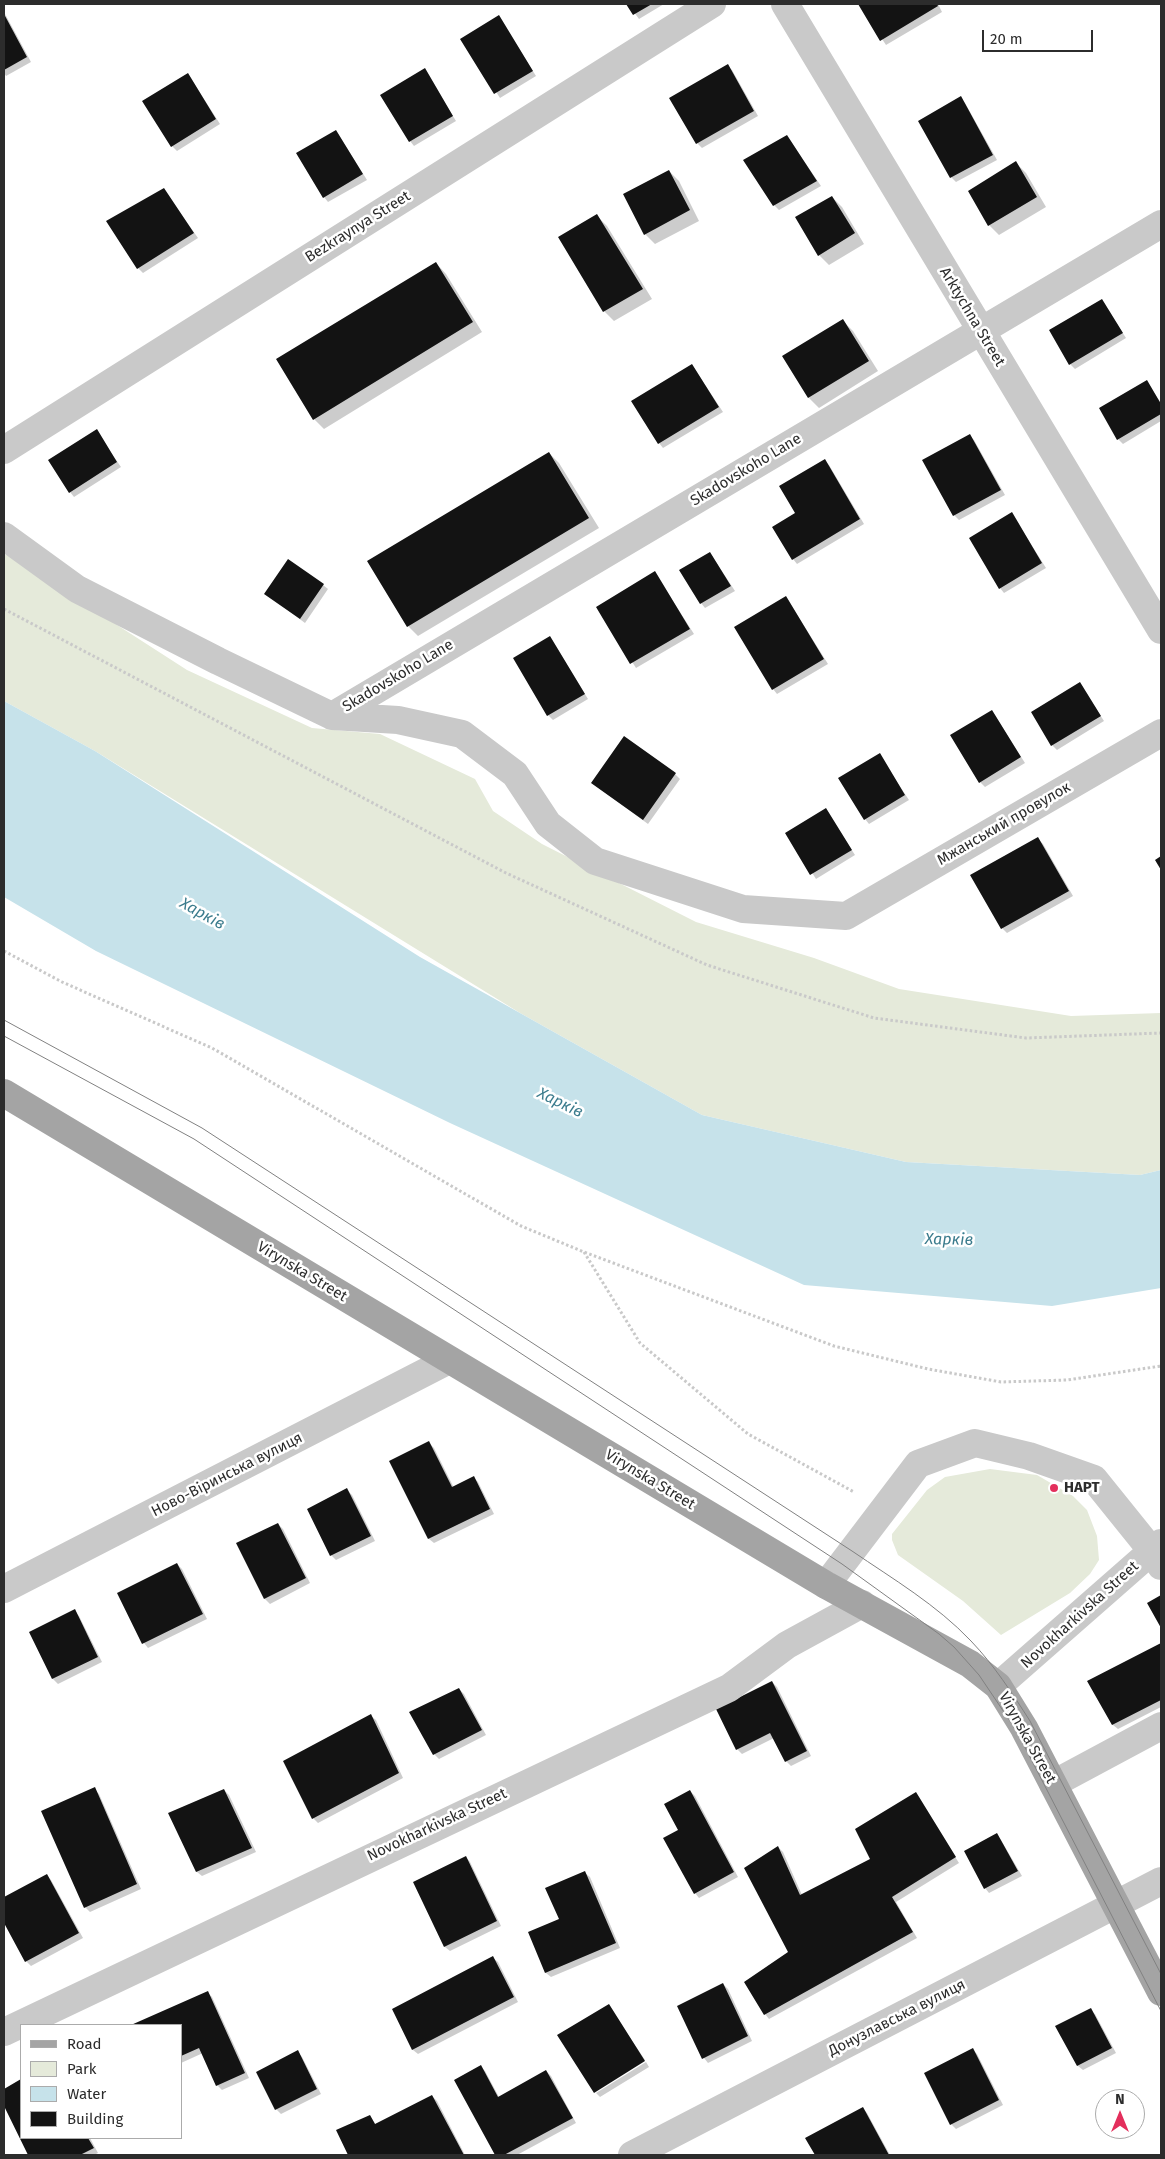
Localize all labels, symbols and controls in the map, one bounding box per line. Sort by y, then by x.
scale bar [985,20,1096,52]
text: 20 m [990,30,1023,48]
street label: Bezkraynya Street [302,187,414,267]
street label: Arktychna Street [935,264,1009,370]
street label: Skadovskoho Lane [687,430,805,510]
street label: Skadovskoho Lane [339,636,457,716]
street label: Мжанський провулок [934,778,1074,870]
water label: Харків [176,894,228,934]
water label: Харків [534,1084,586,1122]
water label: Харків [925,1230,973,1250]
street label: Virynska Street [254,1238,350,1306]
street label: Ново-Віринська вулиця [148,1429,306,1521]
street label: Virynska Street [602,1446,698,1514]
place label: НАРТ [1064,1479,1100,1497]
marker: НАРТ [1048,1482,1060,1494]
street label: Novokharkivska Street [1018,1557,1142,1673]
street label: Virynska Street [994,1689,1060,1787]
street label: Novokharkivska Street [364,1785,510,1865]
street label: Донузлавська вулиця [825,1976,969,2060]
legend [20,2024,182,2139]
text: Road [67,2035,102,2053]
text: Park [67,2060,97,2078]
text: Water [67,2085,106,2103]
north arrow [1095,2089,1145,2139]
text: N [1115,2091,1125,2108]
text: Building [67,2110,123,2128]

